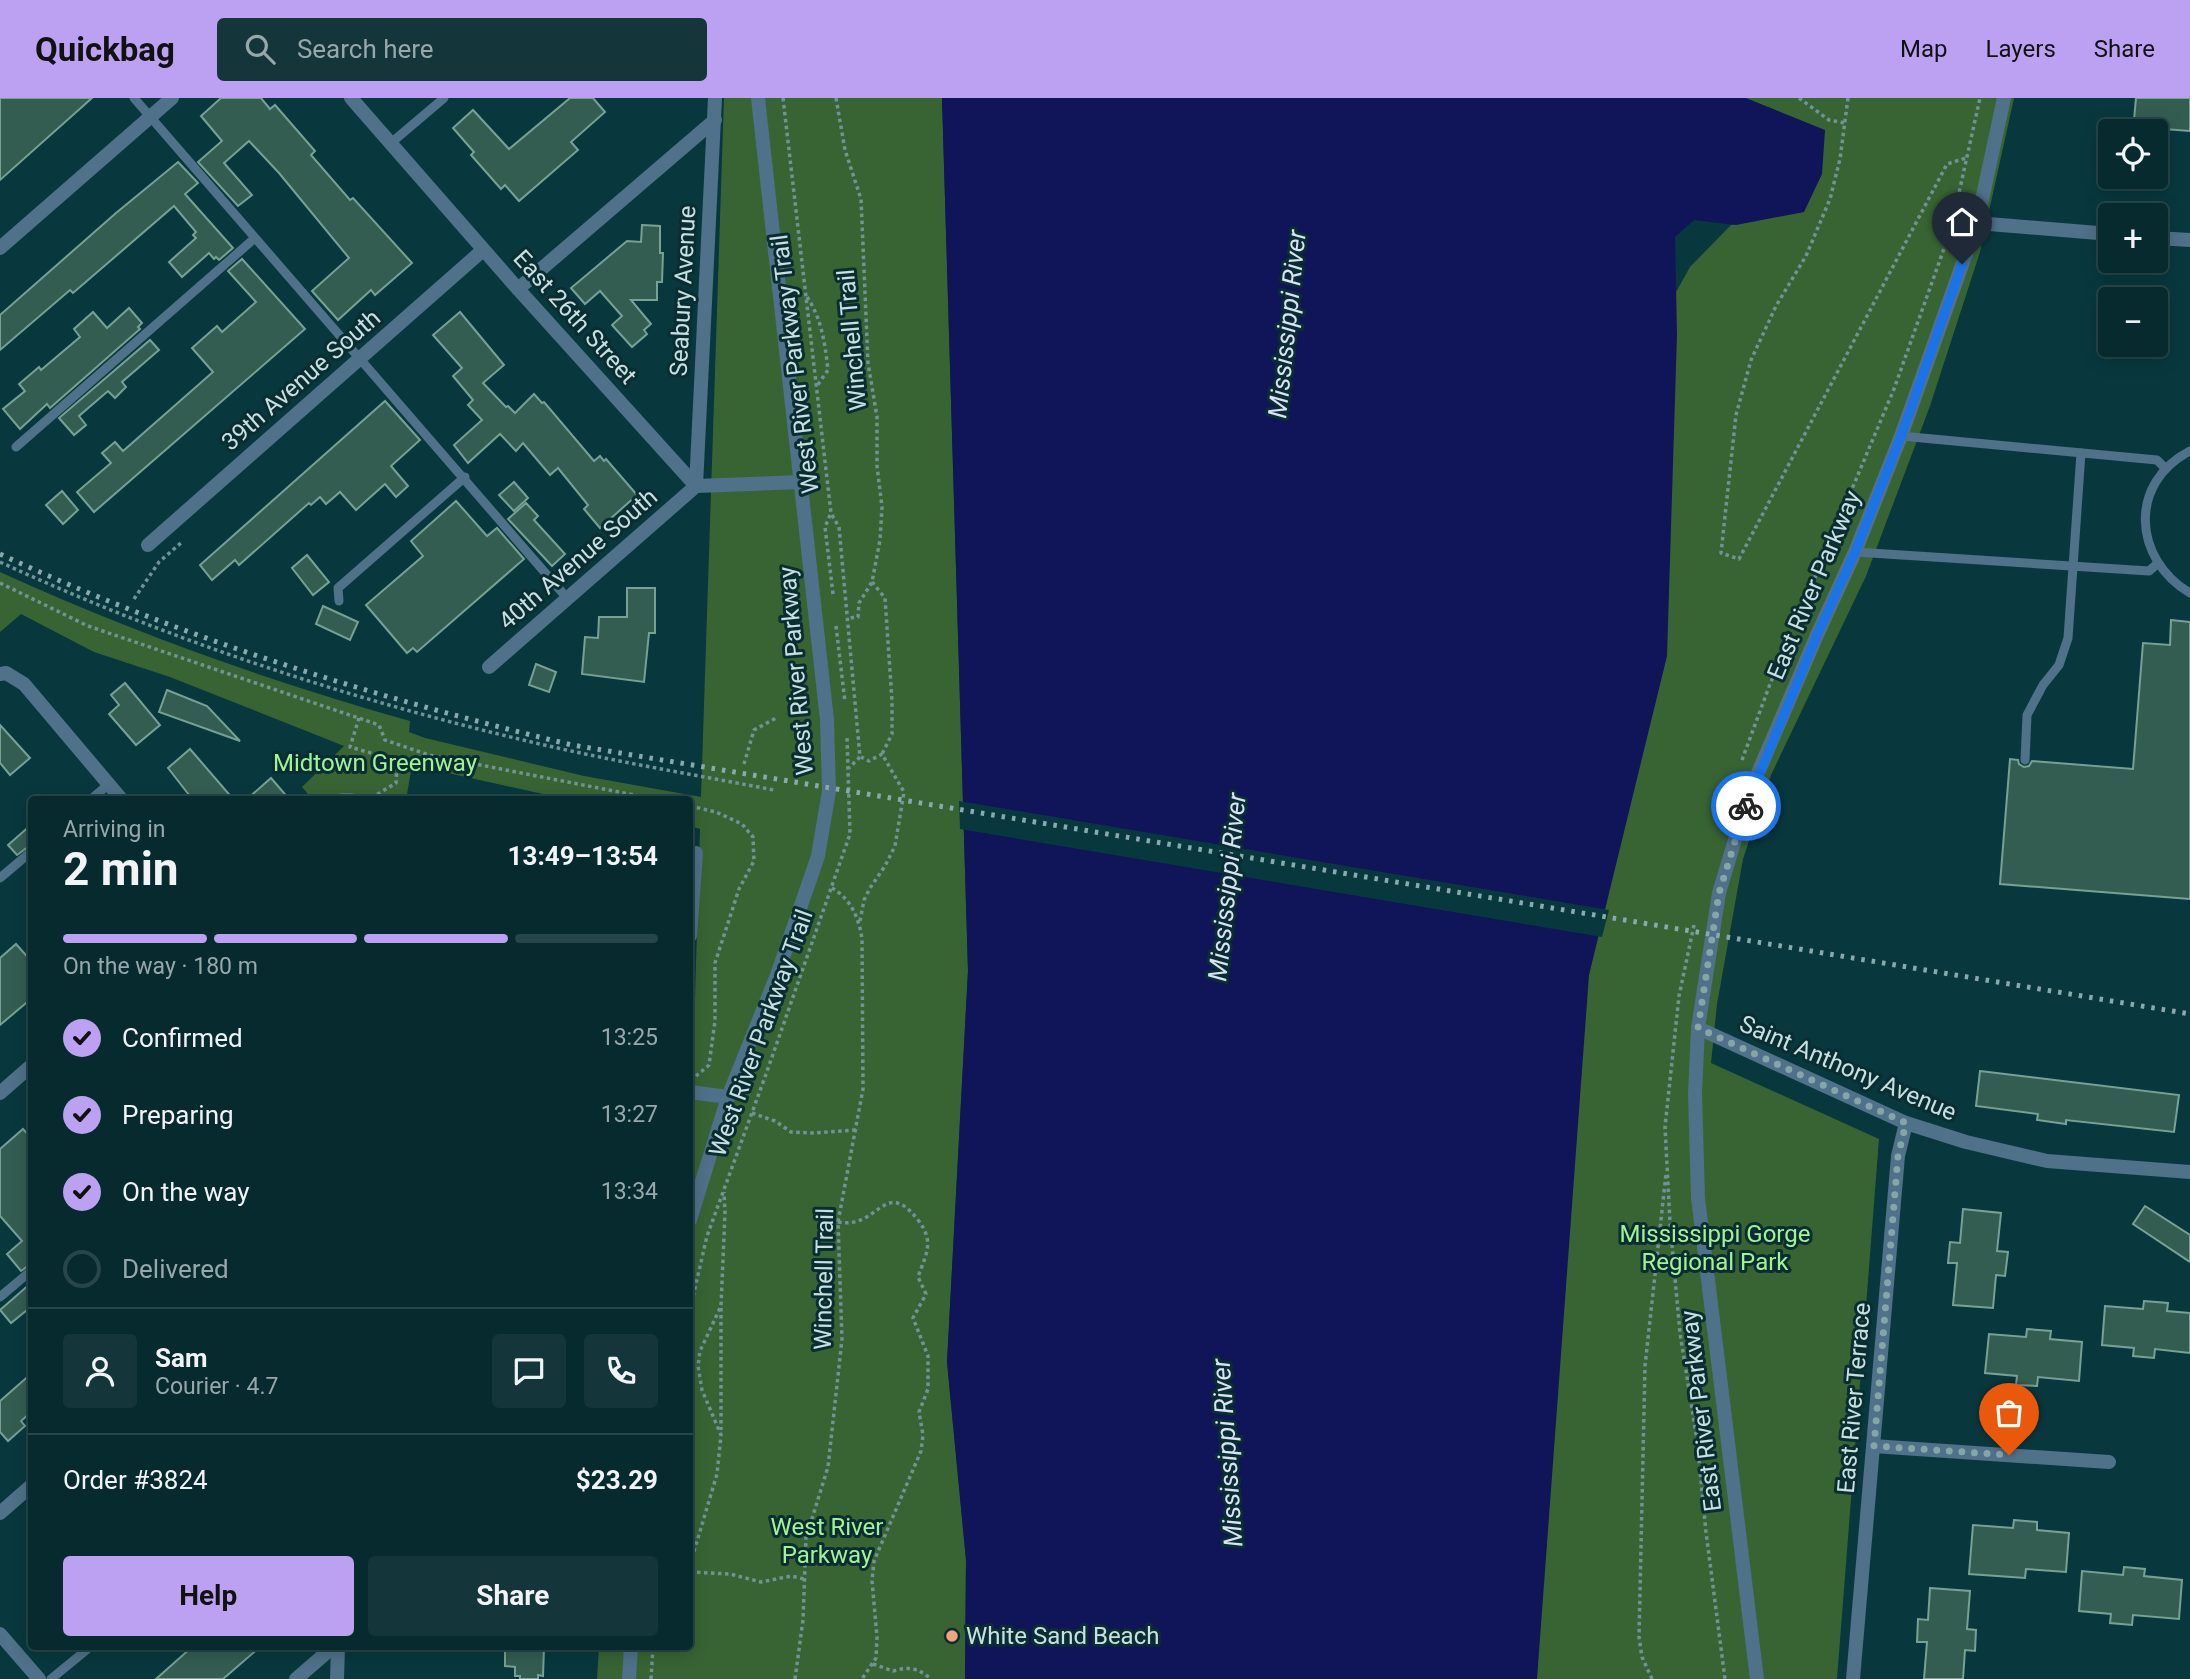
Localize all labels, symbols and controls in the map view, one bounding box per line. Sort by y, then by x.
search box [217,18,707,81]
text: Quickbag [35,30,175,69]
icon: search [241,30,279,68]
text: Search here [297,34,434,64]
text: Map [1900,35,1948,63]
text: Layers [1986,35,2056,63]
text: Share [2094,35,2155,63]
map controls [2098,119,2168,357]
button: locate [2098,119,2168,189]
pin [1932,192,1992,264]
icon: home [1943,203,1981,241]
button: + [2098,203,2168,273]
street label: Seabury Avenue [665,205,701,377]
water label: Mississippi River [1262,227,1312,420]
street label: West River Parkway Trail [765,233,825,495]
street label: East 26th Street [508,244,642,390]
street label: Winchell Trail [832,268,872,412]
button: − [2098,287,2168,357]
street label: 39th Avenue South [216,304,386,456]
street label: 40th Avenue South [493,483,663,635]
street label: East River Parkway [1762,486,1867,684]
street label: West River Parkway [773,565,819,777]
park label: Midtown Greenway [273,749,478,777]
courier [1711,771,1781,841]
icon: bike [1727,787,1765,825]
water label: Mississippi River [1202,790,1252,983]
text: Arriving in [63,816,166,843]
text: 13:49–13:54 [508,841,658,871]
text: 2 min [63,842,179,896]
street label: West River Parkway Trail [703,906,819,1160]
text: On the way · 180 m [63,953,258,980]
street label: Saint Anthony Avenue [1735,1010,1961,1126]
icon: check [63,1019,101,1057]
text: Confirmed [122,1023,243,1053]
text: 13:25 [601,1024,658,1051]
icon: check [63,1096,101,1134]
text: Preparing [122,1100,234,1130]
text: 13:27 [601,1101,658,1128]
icon: check [63,1173,101,1211]
text: On the way [122,1177,250,1207]
text: 13:34 [601,1178,658,1205]
street label: Winchell Trail [809,1208,839,1350]
park label: Mississippi Gorge Regional Park [1620,1220,1810,1276]
text: Delivered [122,1254,229,1284]
street label: East River Terrace [1832,1301,1876,1495]
street label: East River Parkway [1675,1308,1727,1513]
button: person [63,1334,137,1408]
button: chat [492,1334,566,1408]
button: phone [584,1334,658,1408]
text: Sam [155,1343,207,1373]
water label: Mississippi River [1205,1356,1249,1548]
text: Courier · 4.7 [155,1373,278,1400]
pin [1979,1383,2039,1455]
icon: bag [1990,1394,2028,1432]
text: Order #3824 [63,1465,208,1495]
text: $23.29 [576,1465,658,1495]
park label: West River Parkway [771,1513,883,1569]
button: Help [63,1556,354,1636]
button: Share [368,1556,658,1636]
place label: White Sand Beach [966,1622,1159,1650]
marker: White Sand Beach [944,1628,960,1644]

